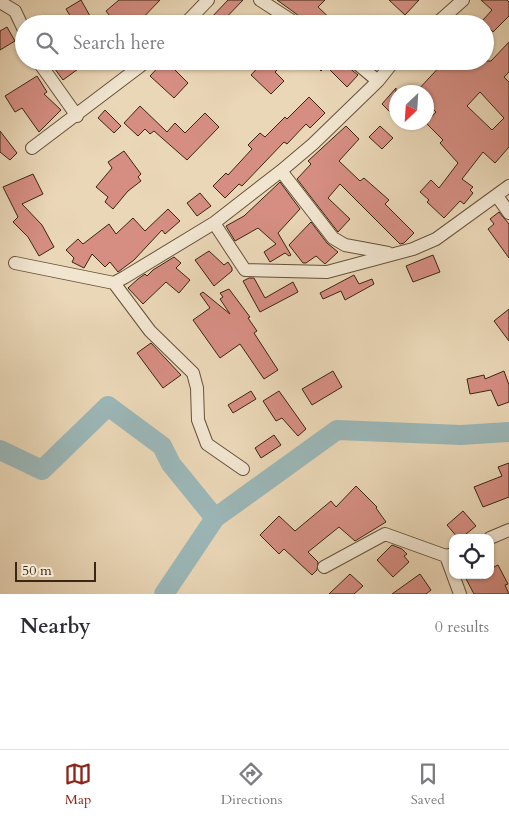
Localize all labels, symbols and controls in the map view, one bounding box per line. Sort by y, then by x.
search box [15,15,494,70]
icon: search [33,29,61,57]
text: Search here [73,30,165,56]
north arrow [389,85,434,130]
map controls [449,534,494,579]
button: locate [449,534,494,579]
scale bar [15,559,96,582]
text: 50 m [22,561,52,580]
text: Nearby [20,612,91,641]
text: 0 results [435,616,489,638]
tab: Map [64,760,92,809]
tab: Directions [221,760,282,809]
tab: Saved [411,760,445,809]

